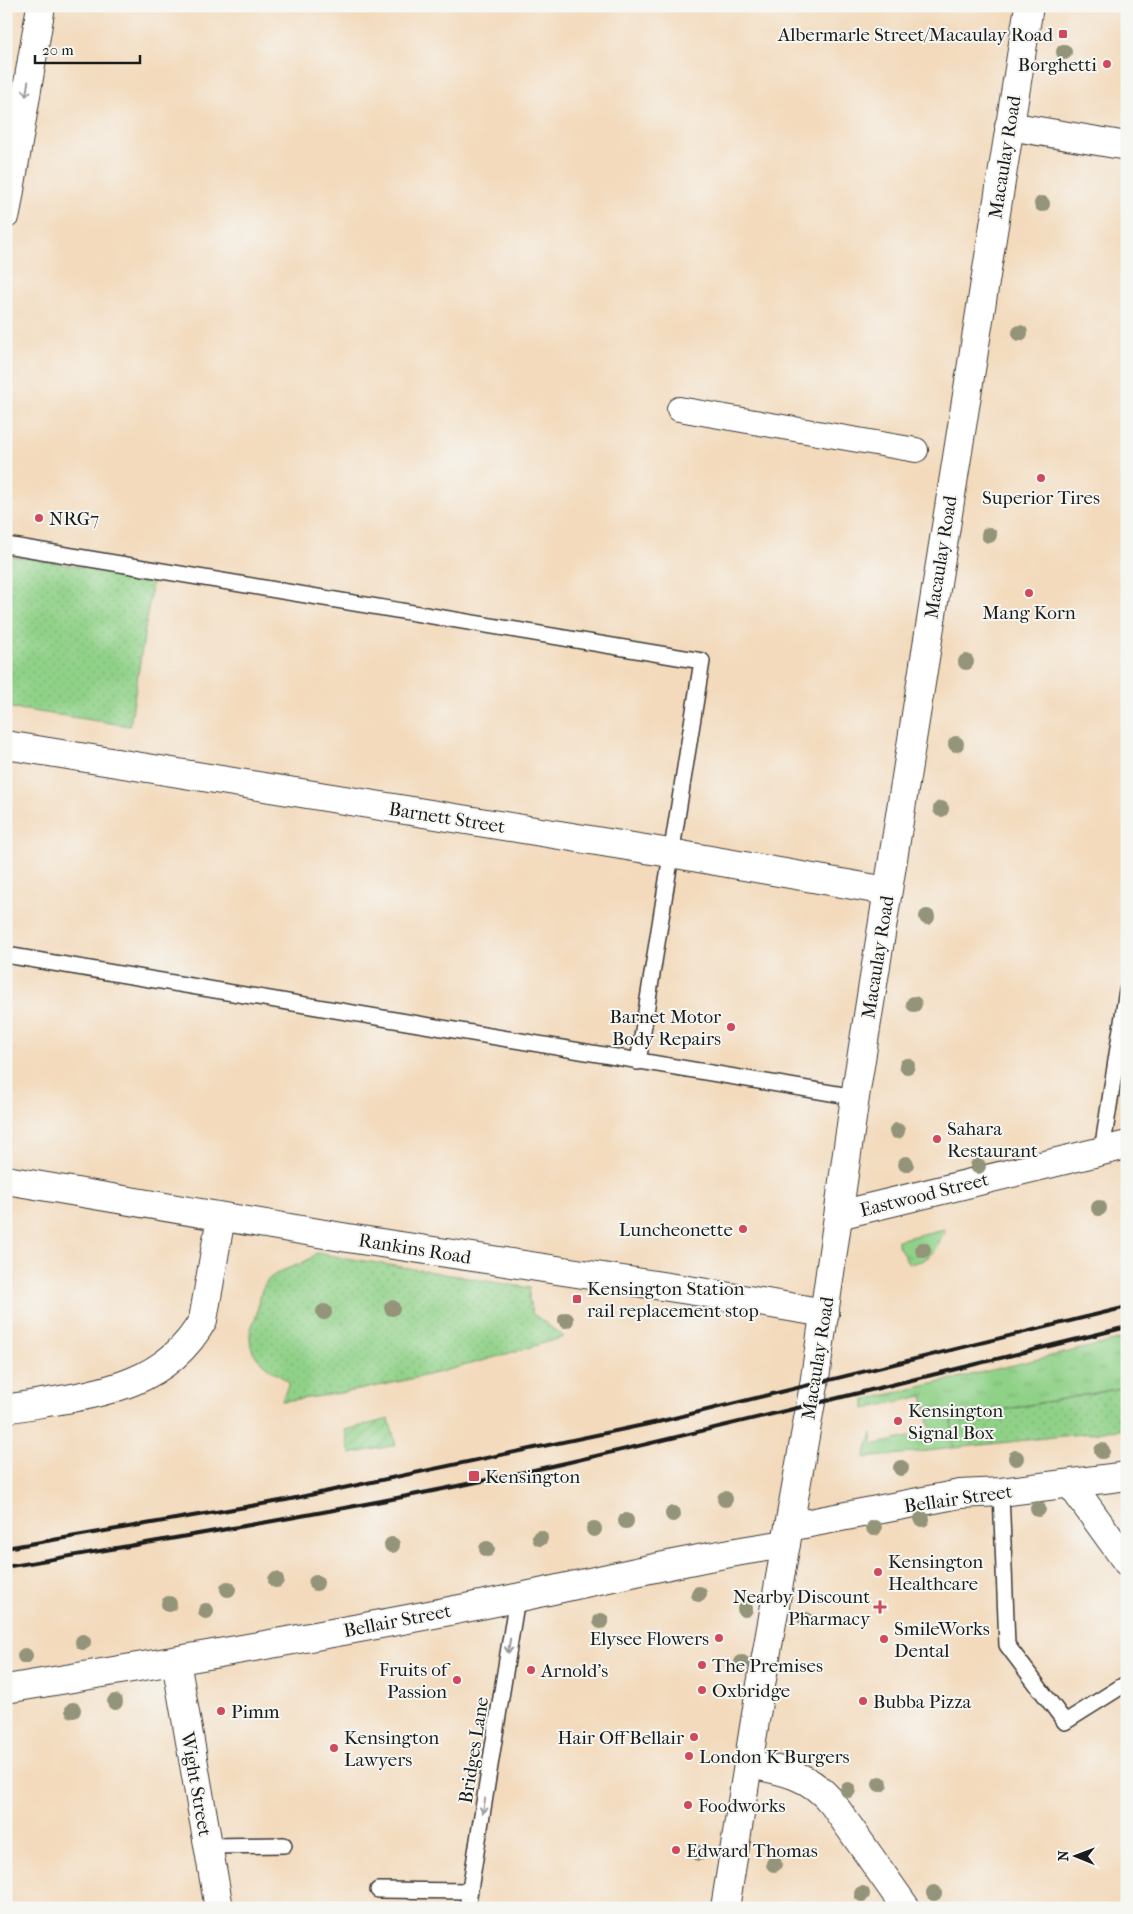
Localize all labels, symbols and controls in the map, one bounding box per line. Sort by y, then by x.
place label: Albermarle Street/Macaulay Road [777,24,1054,46]
marker: Albermarle Street/Macaulay Road [1057,28,1069,40]
scale bar [35,32,140,64]
text: 20 m [42,41,74,59]
place label: Borghetti [1018,54,1097,76]
marker: Borghetti [1101,58,1113,70]
one-way arrow [22,80,32,96]
street label: Macaulay Road [984,93,1026,220]
marker: Superior Tires [1035,472,1047,484]
place label: Superior Tires [982,487,1100,509]
street label: Macaulay Road [920,493,962,620]
place label: NRG7 [49,508,99,530]
marker: NRG7 [33,512,45,524]
marker: Mang Korn [1023,587,1035,599]
place label: Mang Korn [982,602,1076,624]
street label: Barnett Street [387,798,507,838]
street label: Macaulay Road [857,893,899,1020]
place label: Barnet Motor Body Repairs [610,1006,722,1050]
marker: Barnet Motor Body Repairs [725,1021,737,1033]
place label: Sahara Restaurant [947,1118,1038,1162]
marker: Sahara Restaurant [931,1133,943,1145]
street label: Eastwood Street [858,1168,991,1222]
place label: Luncheonette [619,1219,733,1241]
marker: Luncheonette [737,1223,749,1235]
street label: Rankins Road [357,1229,473,1269]
place label: Kensington Station rail replacement stop [587,1278,759,1322]
marker: Kensington Station rail replacement stop [571,1293,583,1305]
street label: Macaulay Road [797,1294,839,1421]
place label: Kensington Signal Box [908,1400,1003,1444]
marker: Kensington Signal Box [892,1415,904,1427]
place label: Kensington [485,1466,580,1488]
marker: Kensington [467,1469,481,1483]
street label: Bellair Street [903,1480,1014,1517]
place label: Kensington Healthcare [888,1551,983,1595]
marker: Kensington Healthcare [872,1566,884,1578]
place label: Nearby Discount Pharmacy [733,1586,871,1630]
street label: Bellair Street [342,1600,453,1642]
marker: Nearby Discount Pharmacy [874,1601,886,1613]
place label: SmileWorks Dental [894,1618,990,1662]
place label: Elysee Flowers [590,1628,709,1650]
marker: Elysee Flowers [713,1632,725,1644]
marker: SmileWorks Dental [878,1633,890,1645]
one-way arrow [504,1637,514,1653]
place label: The Premises [712,1655,823,1677]
place label: Fruits of Passion [379,1659,451,1703]
marker: The Premises [696,1659,708,1671]
place label: Arnold's [540,1660,608,1682]
marker: Arnold's [525,1664,537,1676]
marker: Fruits of Passion [451,1674,463,1686]
place label: Oxbridge [712,1680,790,1702]
marker: Oxbridge [696,1684,708,1696]
place label: Bubba Pizza [873,1691,972,1713]
street label: Bridges Lane [455,1695,493,1805]
marker: Bubba Pizza [857,1695,869,1707]
place label: Pimm [231,1701,280,1723]
marker: Pimm [215,1705,227,1717]
place label: Kensington Lawyers [344,1727,439,1771]
place label: Hair Off Bellair [557,1727,685,1749]
street label: Wight Street [176,1729,216,1838]
marker: Hair Off Bellair [688,1731,700,1743]
marker: Kensington Lawyers [328,1742,340,1754]
place label: London K Burgers [699,1746,850,1768]
marker: London K Burgers [683,1750,695,1762]
place label: Foodworks [698,1795,786,1817]
one-way arrow [478,1798,488,1814]
marker: Foodworks [682,1799,694,1811]
north arrow [1050,1832,1100,1882]
place label: Edward Thomas [686,1840,818,1862]
marker: Edward Thomas [670,1844,682,1856]
text: N [1055,1850,1072,1861]

